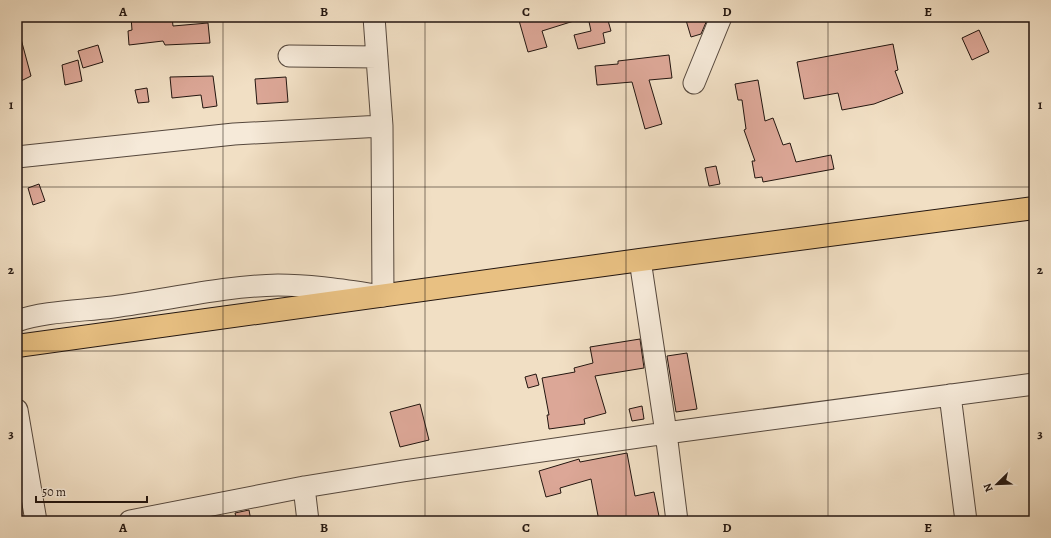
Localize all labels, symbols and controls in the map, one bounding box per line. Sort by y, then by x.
text: A [118,3,128,20]
text: B [320,3,328,20]
text: C [522,3,530,20]
text: D [722,3,732,20]
text: E [924,3,932,20]
text: 1 [9,96,14,113]
text: 1 [1038,96,1043,113]
text: 2 [8,261,15,278]
text: 2 [1037,261,1044,278]
text: 3 [8,425,14,442]
text: 3 [1037,425,1043,442]
north arrow [977,464,1017,504]
scale bar [36,478,147,504]
text: N [980,481,997,494]
text: 50 m [42,484,66,500]
text: A [118,519,128,536]
text: B [320,519,328,536]
text: C [522,519,530,536]
text: D [722,519,732,536]
text: E [924,519,932,536]

